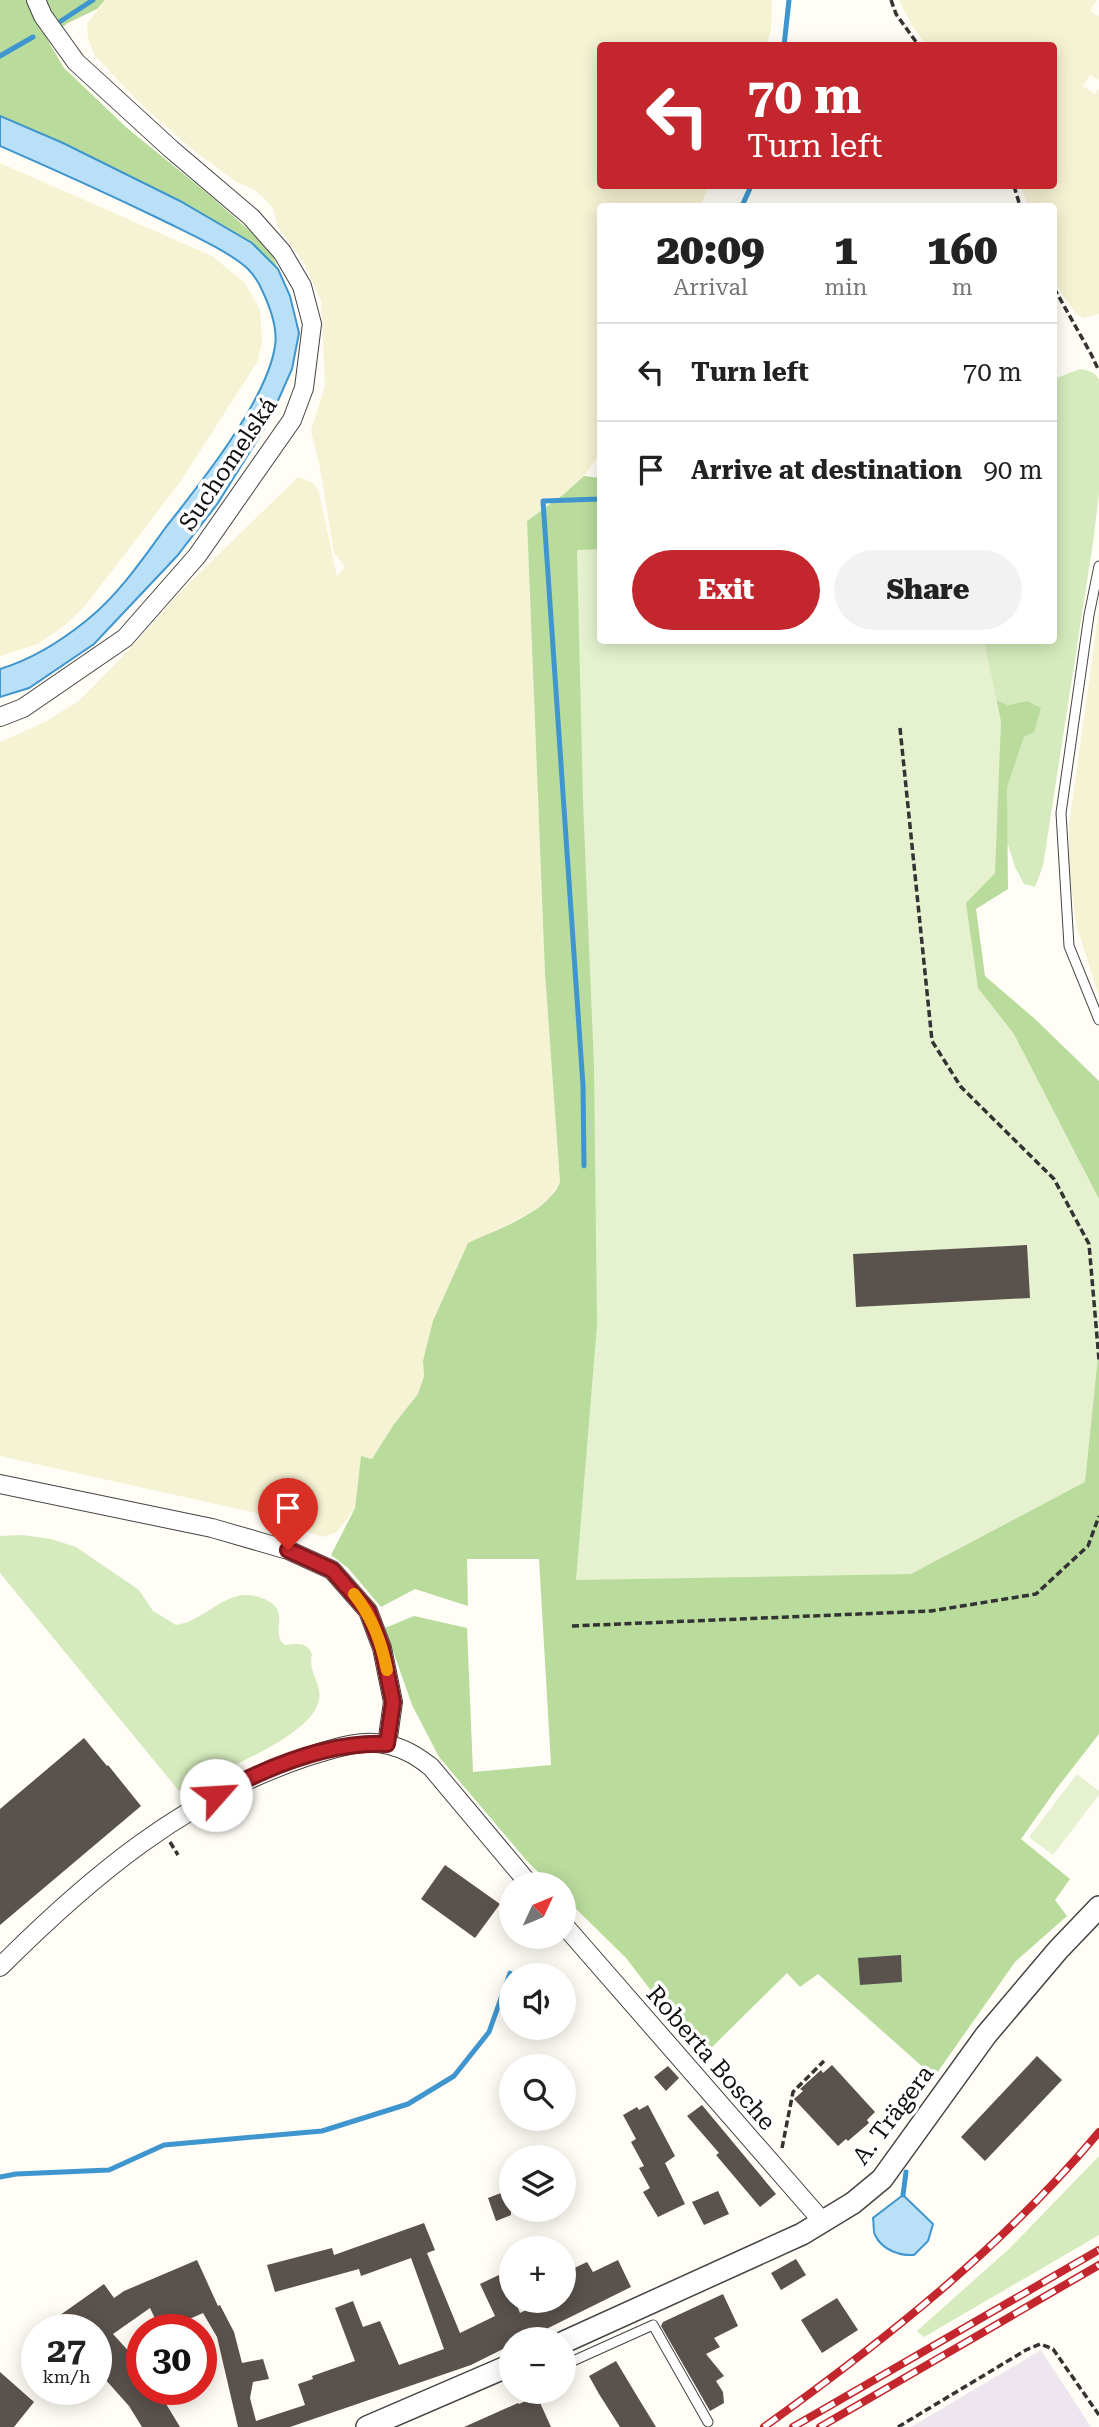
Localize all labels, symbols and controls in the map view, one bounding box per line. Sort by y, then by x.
text: 70 m [747,68,862,125]
icon: left [632,70,723,161]
text: Turn left [747,127,882,165]
text: 20:09 [657,225,765,274]
text: 1 [834,225,858,274]
text: 160 [927,225,997,274]
text: Arrival [673,274,748,301]
text: min [824,274,867,301]
text: m [952,274,973,301]
icon: left [632,353,670,391]
text: Turn left [691,357,809,387]
text: 70 m [963,357,1022,387]
street label: Suchomelská [173,392,283,536]
icon: arrive [632,451,670,489]
text: Arrive at destination [691,455,962,485]
text: 90 m [983,455,1043,485]
button: Exit [632,550,820,630]
button: Share [834,550,1022,630]
pin [258,1478,318,1550]
icon: arrive [269,1489,307,1527]
position arrow [179,1758,253,1832]
north arrow [499,1872,576,1950]
map controls [499,1872,576,2404]
button: sound [499,1963,576,2040]
street label: Roberta Bosche [641,1980,781,2136]
button: search [499,2054,576,2131]
street label: A. Trägera [847,2060,939,2170]
button: layers [499,2145,576,2222]
button: + [499,2236,576,2313]
speed limit sign: 30 [126,2314,217,2405]
button: − [499,2327,576,2404]
text: 27 [47,2330,86,2371]
text: km/h [42,2366,91,2387]

